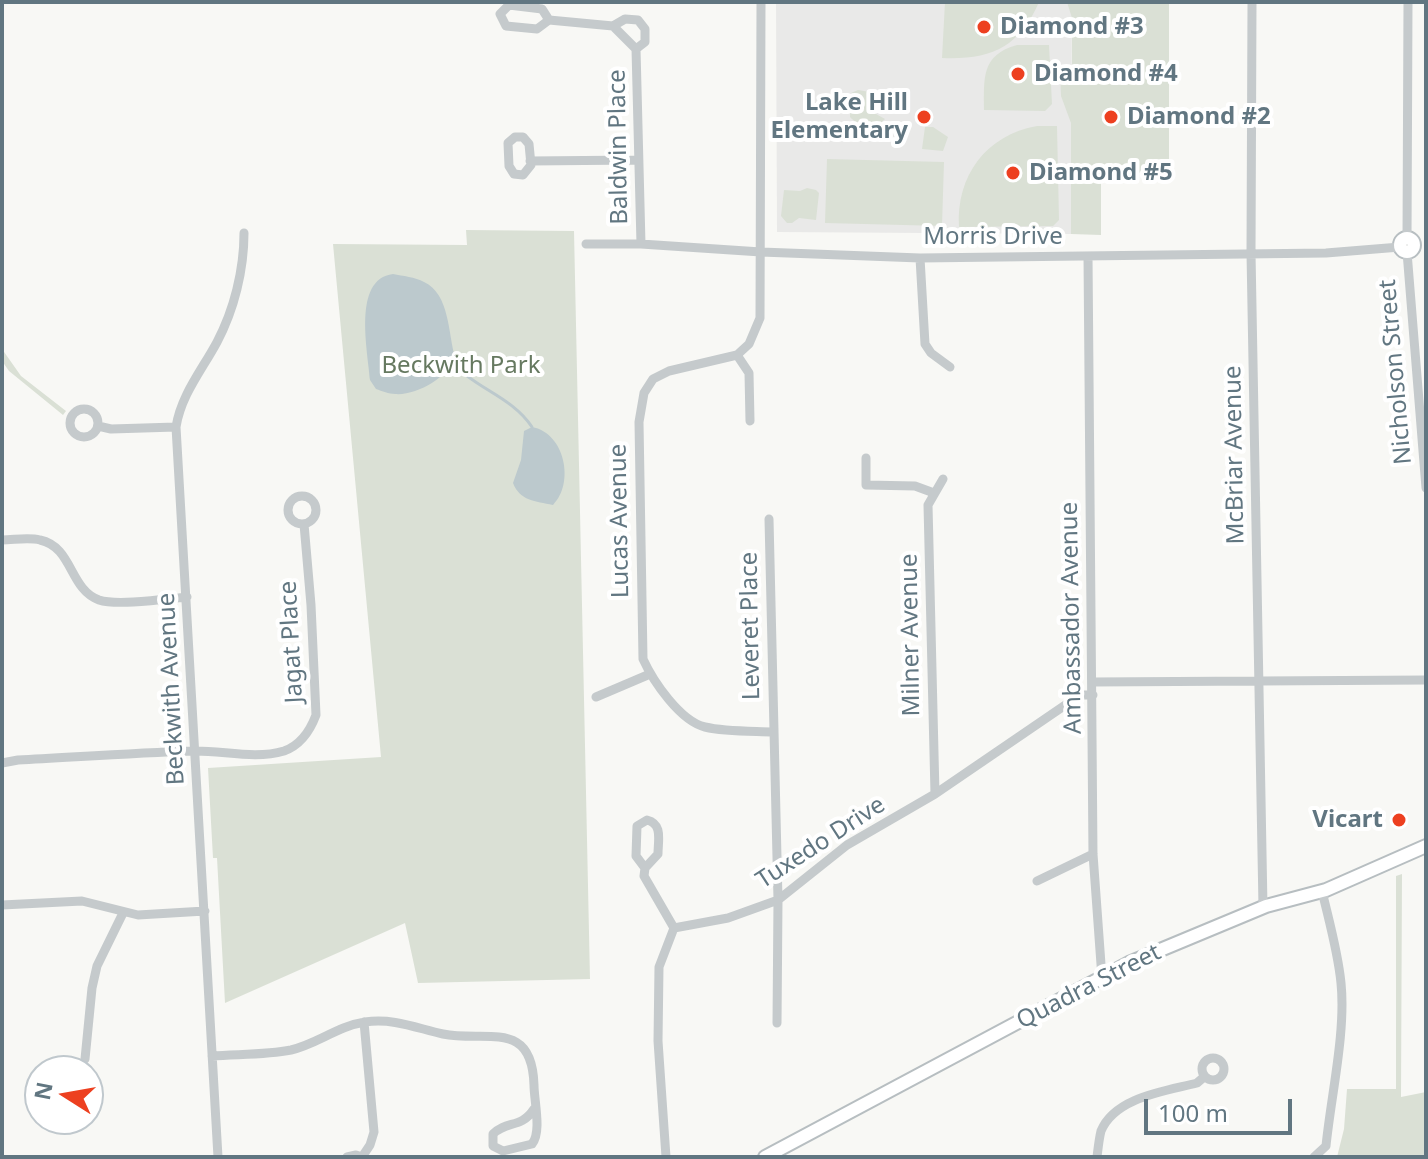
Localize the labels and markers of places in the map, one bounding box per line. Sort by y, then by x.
place label: Diamond #3 [1000,13,1144,41]
marker: Diamond #3 [975,18,993,36]
place label: Diamond #4 [1034,60,1178,88]
marker: Diamond #4 [1009,65,1027,83]
place label: Lake Hill Elementary [771,89,908,145]
place label: Diamond #2 [1127,103,1271,131]
marker: Lake Hill Elementary [915,108,933,126]
marker: Diamond #2 [1102,108,1120,126]
place label: Diamond #5 [1029,159,1173,187]
marker: Diamond #5 [1004,164,1022,182]
place label: Vicart [1312,806,1383,834]
marker: Vicart [1390,811,1408,829]

